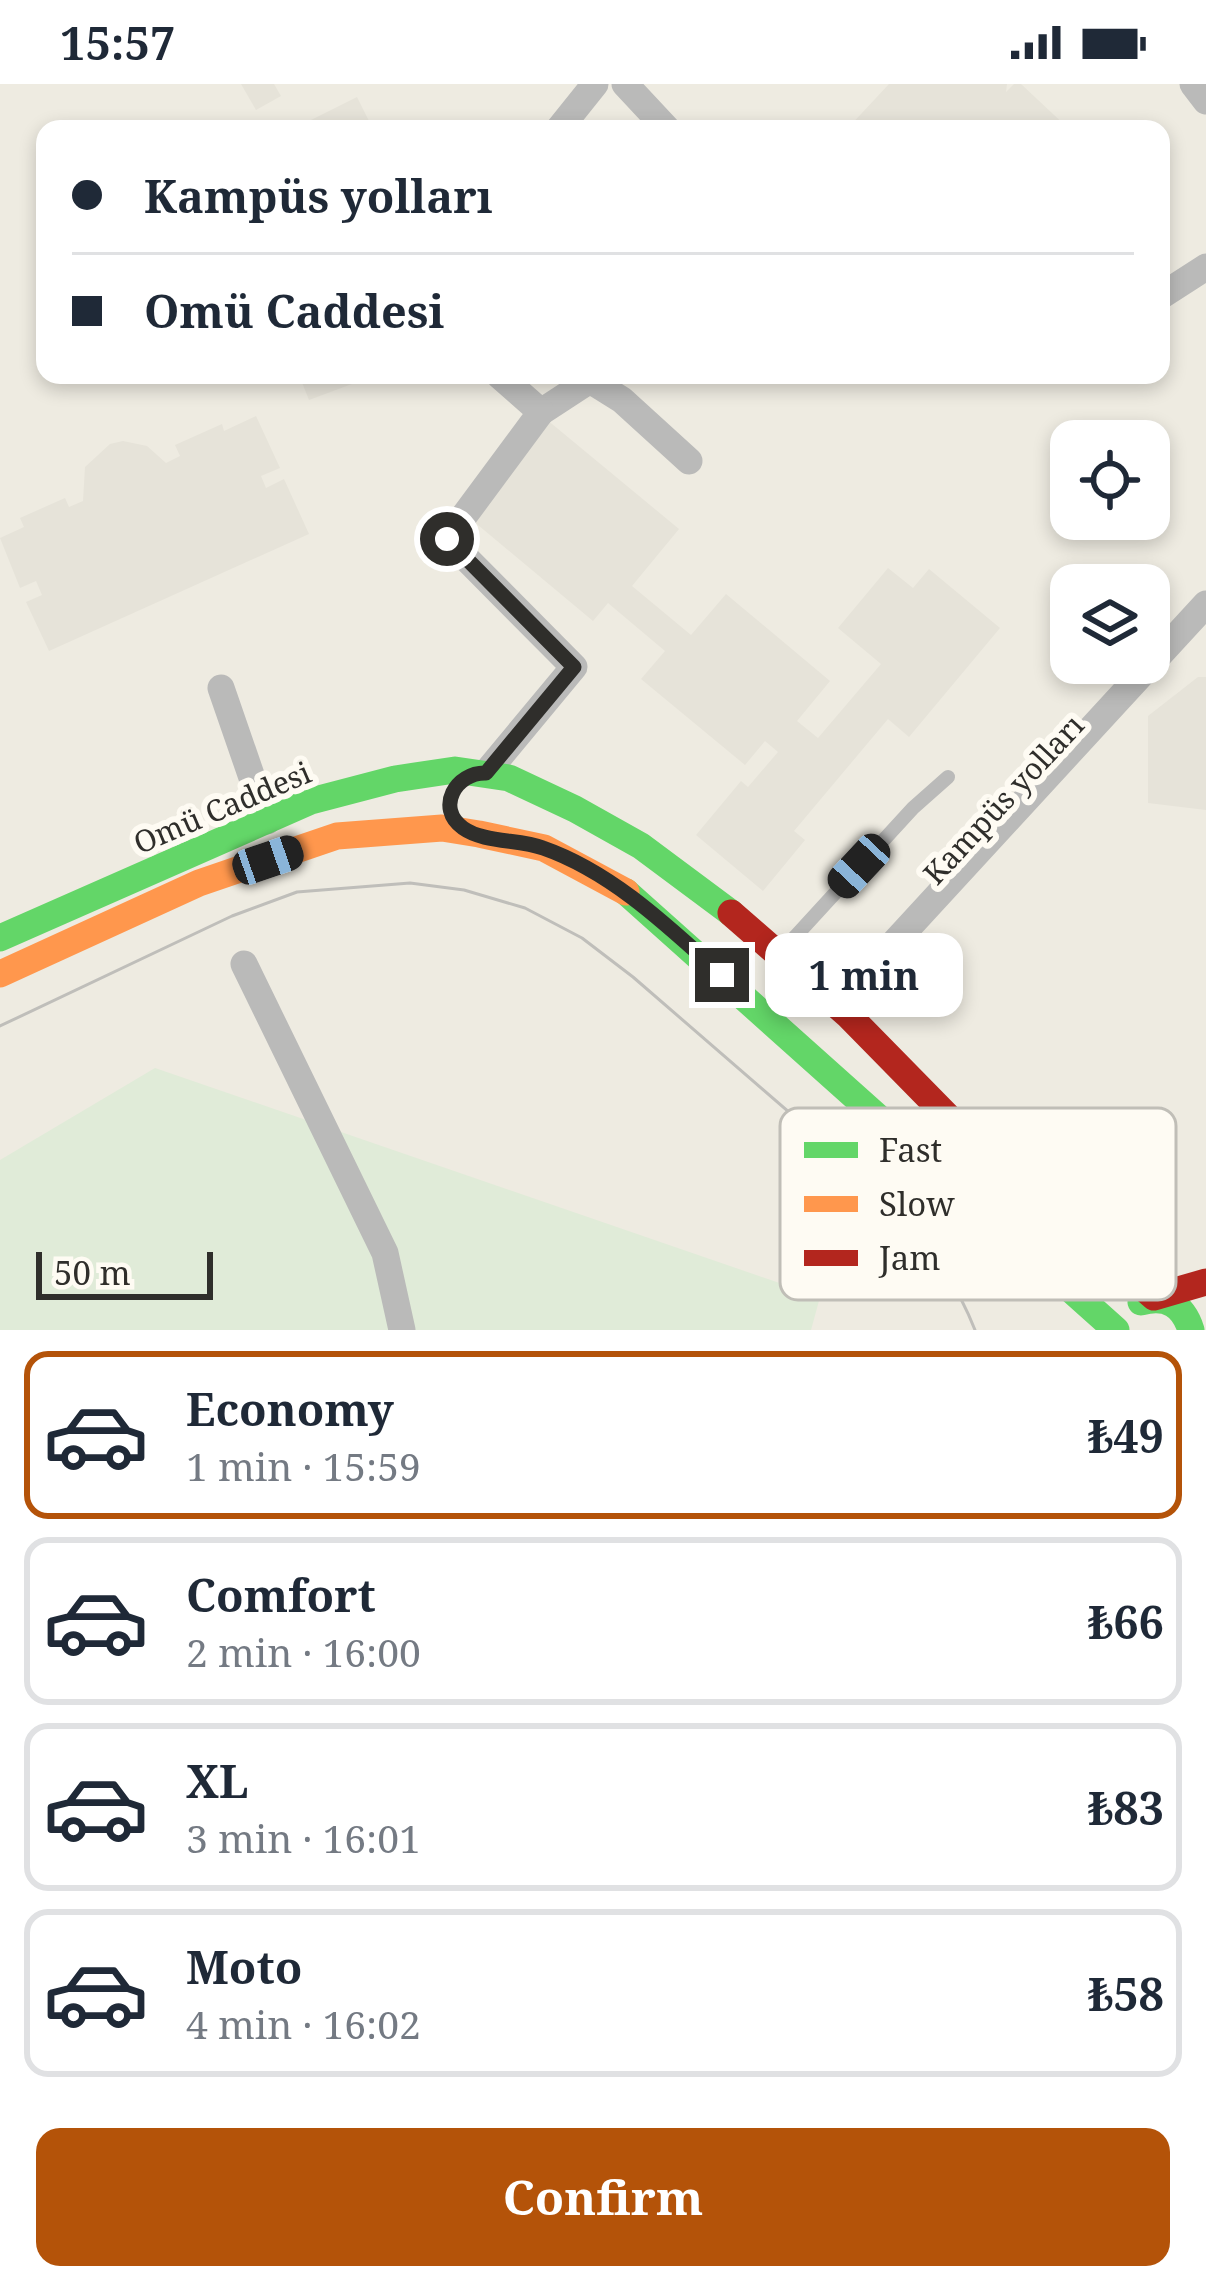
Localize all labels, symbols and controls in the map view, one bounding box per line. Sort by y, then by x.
text: 15:57 [60,12,175,73]
text: Kampüs yolları [144,165,493,226]
text: Omü Caddesi [144,280,444,341]
map controls [1050,420,1170,684]
button: locate [1050,420,1170,540]
route start [420,512,474,566]
button: layers [1050,564,1170,684]
street label: Kampüs yolları [913,705,1093,893]
street label: Omü Caddesi [127,751,317,863]
car [821,827,897,905]
car [228,831,308,889]
callout: 1 min [764,933,962,1017]
route end [695,948,749,1002]
text: 1 min [809,948,919,1001]
legend [780,1108,1176,1300]
text: Fast [879,1127,942,1172]
text: Slow [879,1181,955,1226]
text: Jam [878,1235,941,1280]
scale bar [36,1246,213,1299]
text: 50 m [54,1250,131,1295]
text: Economy [186,1378,394,1439]
icon: car [42,1381,150,1489]
text: ₺49 [1088,1405,1164,1466]
text: 1 min · 15:59 [186,1439,421,1492]
text: Comfort [186,1564,376,1625]
icon: car [42,1567,150,1675]
text: ₺66 [1088,1591,1164,1652]
text: 2 min · 16:00 [186,1625,421,1678]
text: XL [186,1750,248,1811]
icon: car [42,1753,150,1861]
text: ₺83 [1088,1777,1164,1838]
text: 3 min · 16:01 [186,1811,421,1864]
text: Moto [186,1936,302,1997]
icon: car [42,1939,150,2047]
text: ₺58 [1088,1963,1164,2024]
text: 4 min · 16:02 [186,1997,421,2050]
button: Confirm [36,2128,1170,2266]

